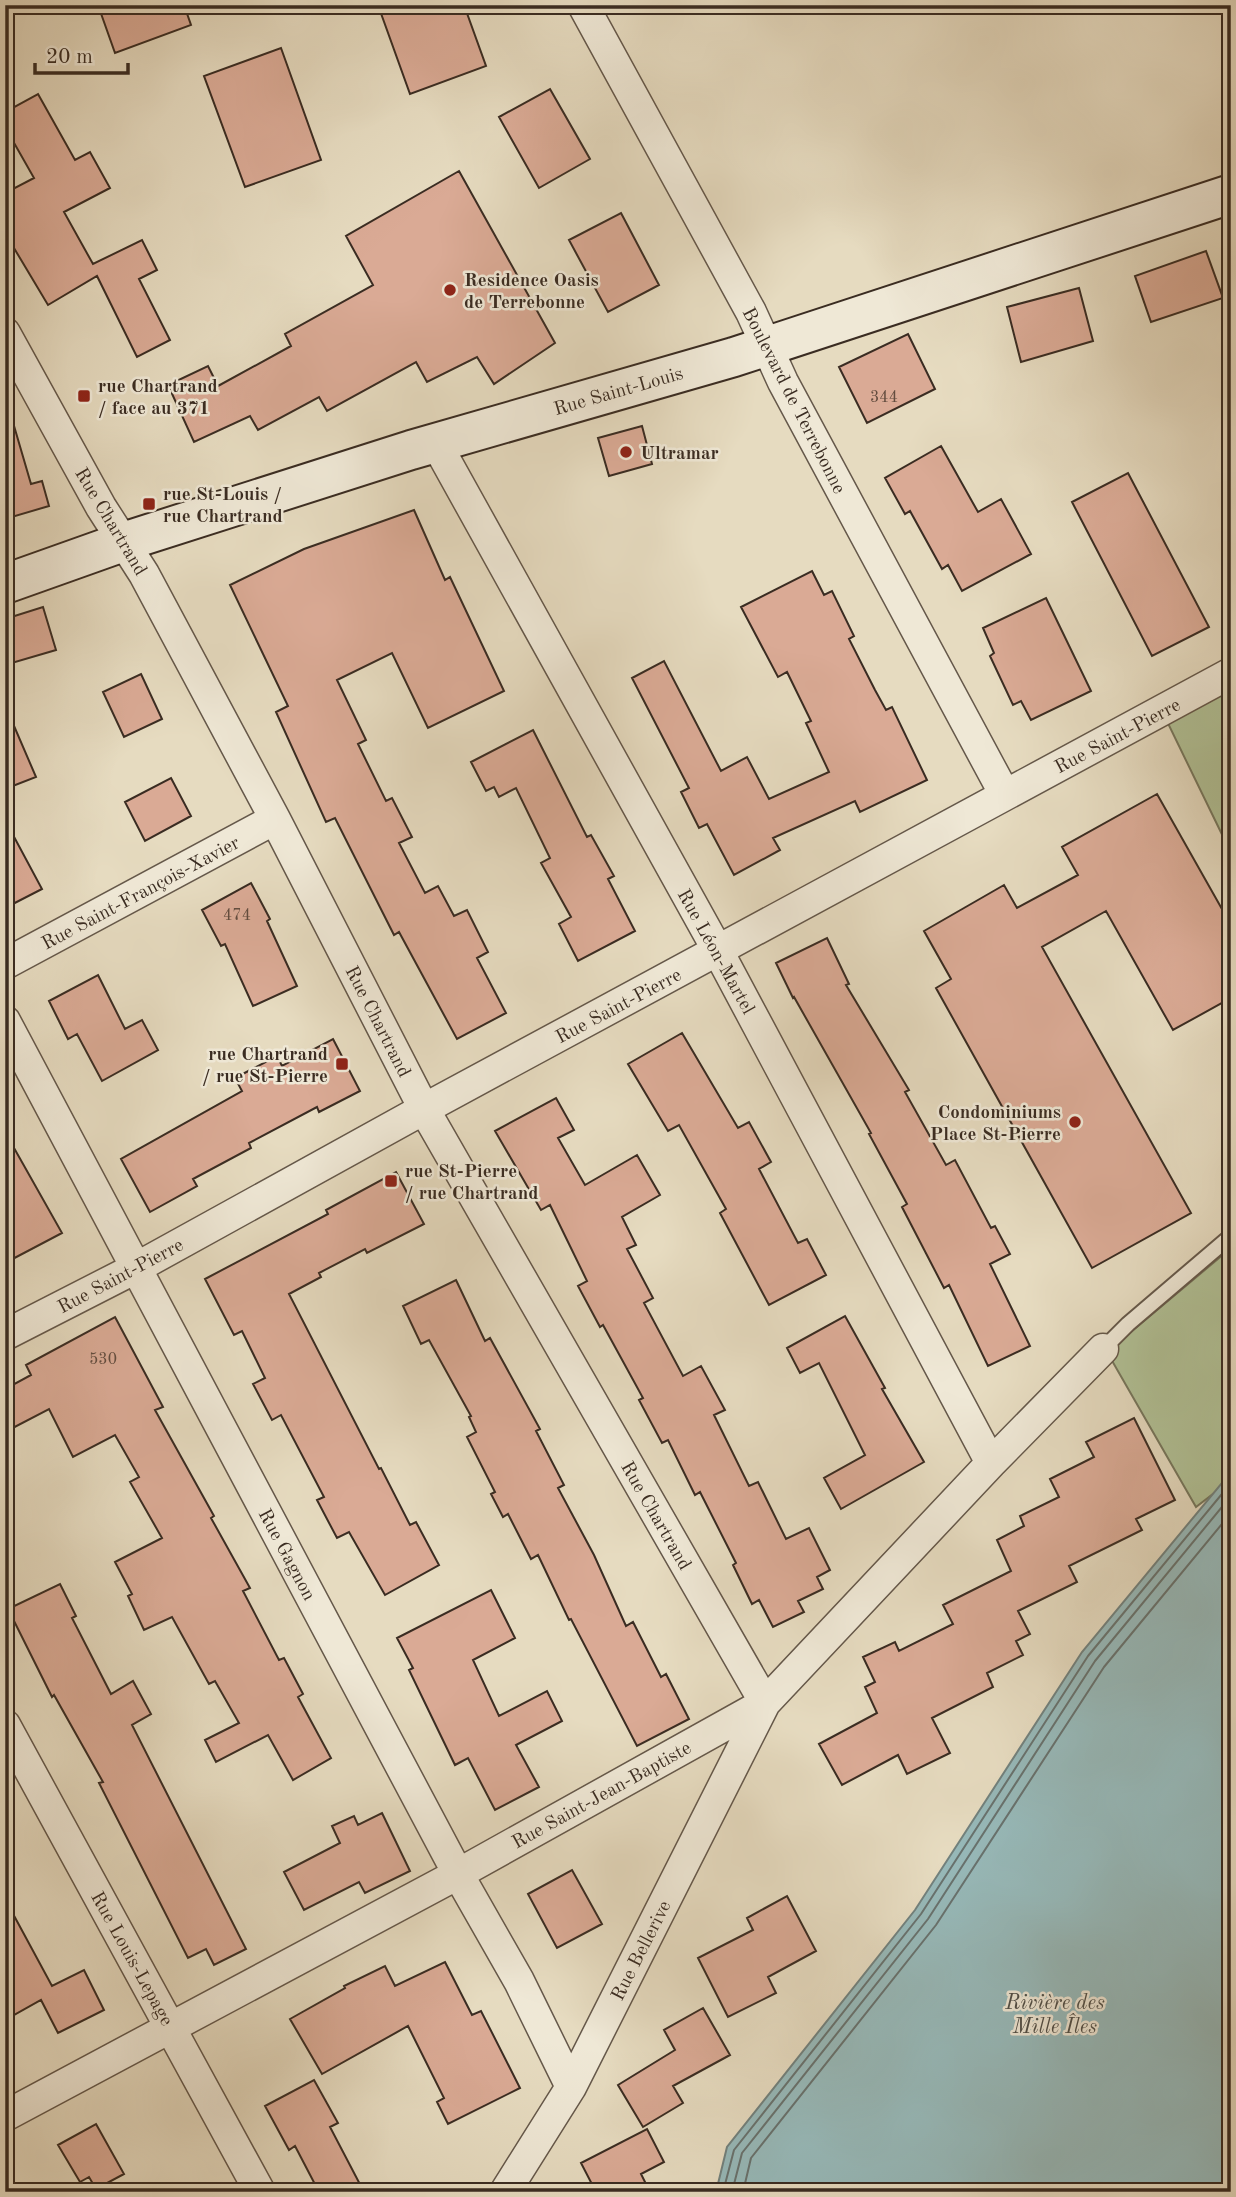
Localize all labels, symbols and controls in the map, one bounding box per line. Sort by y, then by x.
scale bar [35,32,128,76]
text: 20 m [46,47,93,68]
place label: Residence Oasis de Terrebonne [464,272,599,313]
marker: Residence Oasis de Terrebonne [442,282,458,298]
street label: Boulevard de Terrebonne [738,305,848,497]
street label: Rue Saint-Louis [552,365,686,420]
place label: rue Chartrand / face au 371 [98,378,218,419]
marker: rue Chartrand / face au 371 [76,388,92,404]
house number: 344 [870,390,898,406]
marker: Ultramar [618,444,634,460]
place label: Ultramar [640,445,719,464]
street label: Rue Chartrand [70,465,149,580]
place label: rue St-Louis / rue Chartrand [163,486,283,527]
marker: rue St-Louis / rue Chartrand [141,496,157,512]
street label: Rue Saint-Pierre [1052,696,1184,778]
street label: Rue Saint-François-Xavier [39,834,243,955]
street label: Rue Léon-Martel [673,887,757,1018]
house number: 474 [223,908,251,924]
street label: Rue Chartrand [341,963,413,1081]
street label: Rue Saint-Pierre [553,966,685,1048]
place label: rue Chartrand / rue St-Pierre [202,1046,328,1087]
marker: rue Chartrand / rue St-Pierre [334,1056,350,1072]
place label: Condominiums Place St-Pierre [930,1104,1061,1145]
marker: Condominiums Place St-Pierre [1067,1114,1083,1130]
place label: rue St-Pierre / rue Chartrand [405,1163,539,1204]
marker: rue St-Pierre / rue Chartrand [383,1173,399,1189]
street label: Rue Saint-Pierre [55,1236,187,1318]
house number: 530 [89,1352,117,1368]
street label: Rue Chartrand [616,1459,694,1574]
street label: Rue Gagnon [254,1506,318,1604]
street label: Rue Saint-Jean-Baptiste [509,1739,695,1853]
street label: Rue Louis-Lepage [86,1889,176,2030]
street label: Rue Bellerive [609,1898,676,2004]
water label: Rivière des Mille Îles [1004,1993,1105,2038]

